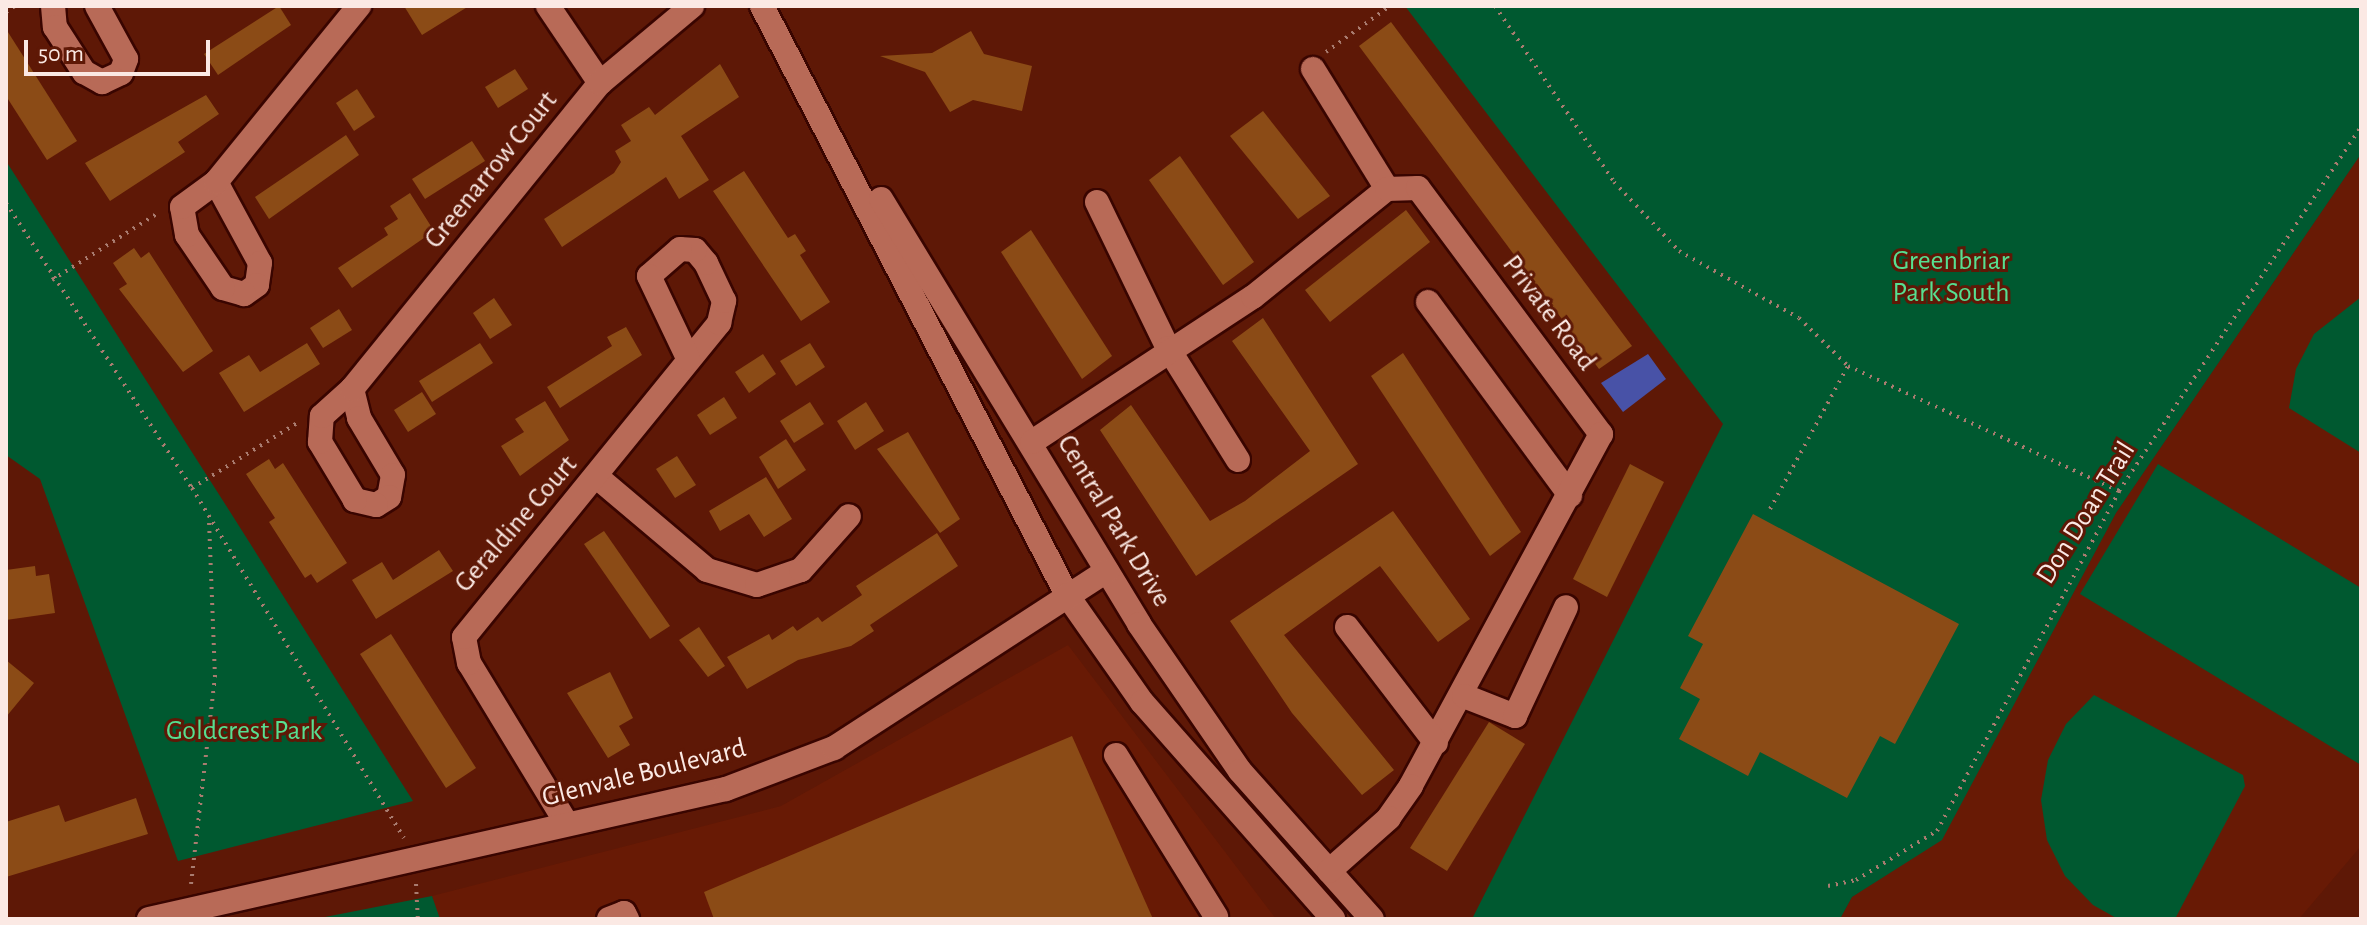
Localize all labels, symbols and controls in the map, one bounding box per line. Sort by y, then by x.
scale bar [28,24,214,74]
text: 50 m [38,42,84,66]
street label: Greenarrow Court [417,85,565,255]
park label: Greenbriar Park South [1892,244,2010,310]
street label: Private Road [1495,249,1603,377]
street label: Central Park Drive [1049,429,1179,613]
street label: Don Doan Trail [2029,436,2143,590]
street label: Geraldine Court [447,449,585,599]
park label: Goldcrest Park [166,714,322,748]
street label: Glenvale Boulevard [538,731,750,815]

